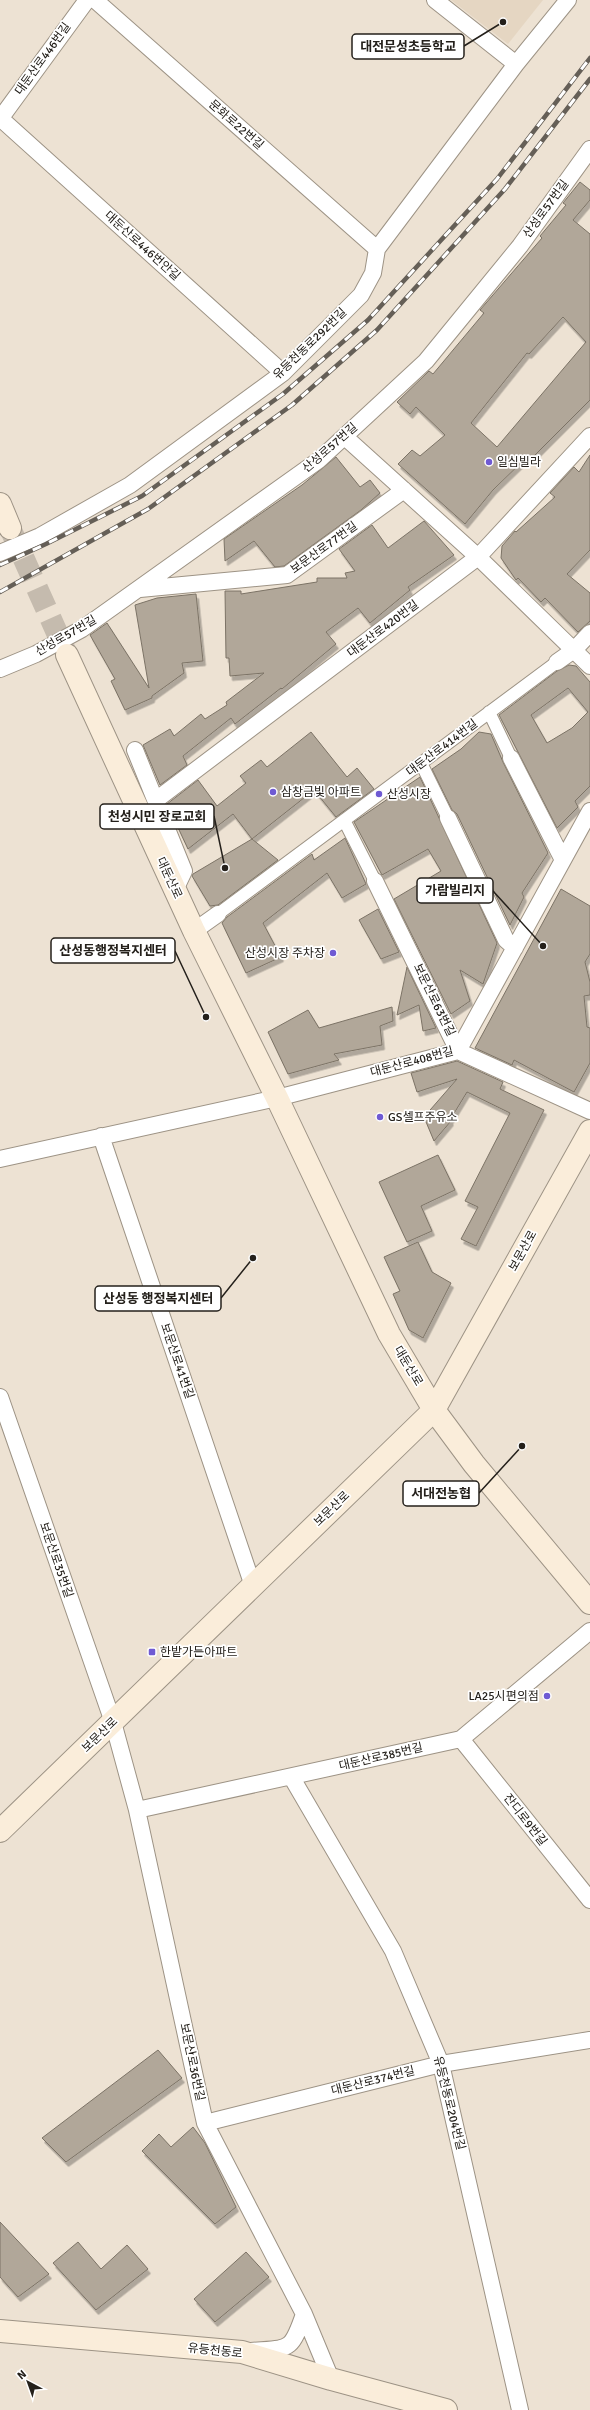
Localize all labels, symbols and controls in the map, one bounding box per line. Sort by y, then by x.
street label: 대둔산로446번길 [12,20,74,98]
callout: 대전문성초등학교 [352,34,464,59]
text: 대전문성초등학교 [360,39,456,55]
street label: 문화로22번길 [205,97,267,153]
street label: 산성로57번길 [520,177,572,241]
street label: 대둔산로446번안길 [101,208,183,284]
street label: 유등천동로292번길 [270,305,350,383]
street label: 산성로57번길 [299,420,361,476]
place label: 일심빌라 [497,455,541,470]
marker: 일심빌라 [484,457,494,467]
street label: 보문산로77번길 [288,519,360,577]
street label: 대둔산로420번길 [344,597,422,661]
street label: 산성로57번길 [33,612,99,660]
street label: 대둔산로414번길 [403,716,481,780]
place label: 삼창금빛 아파트 [281,785,361,800]
marker: 삼창금빛 아파트 [268,787,278,797]
place label: 산성시장 [387,787,431,802]
marker: 산성시장 [374,789,384,799]
callout: 천성시민 장로교회 [100,804,214,829]
text: 천성시민 장로교회 [108,809,206,825]
street label: 대둔산로 [153,855,185,901]
callout: 가람빌리지 [417,878,493,903]
text: 가람빌리지 [425,883,485,899]
callout: 산성동행정복지센터 [51,938,175,963]
text: 산성동행정복지센터 [59,943,167,959]
place label: 산성시장 주차장 [245,946,325,961]
marker: 산성시장 주차장 [328,948,338,958]
street label: 보문산로63번길 [410,961,458,1039]
street label: 대둔산로408번길 [369,1044,455,1080]
place label: GS셀프주유소 [388,1110,458,1125]
marker: GS셀프주유소 [375,1112,385,1122]
street label: 보문산로 [506,1228,540,1274]
callout: 산성동 행정복지센터 [95,1286,221,1311]
text: 산성동 행정복지센터 [103,1291,213,1307]
street label: 보문산로41번길 [157,1321,197,1401]
street label: 대둔산로 [390,1343,426,1389]
callout: 서대전농협 [403,1481,479,1506]
text: 서대전농협 [411,1486,471,1502]
street label: 보문산로 [311,1488,353,1530]
street label: 보문산로35번길 [36,1520,76,1600]
place label: 한밭가든아파트 [160,1645,237,1660]
marker: 한밭가든아파트 [147,1647,157,1657]
place label: LA25시편의점 [468,1689,539,1704]
marker: LA25시편의점 [542,1691,552,1701]
street label: 보문산로 [79,1714,121,1756]
street label: 대둔산로385번길 [338,1740,424,1774]
street label: 잔디로9번길 [500,1791,550,1849]
street label: 보문산로36번길 [176,2022,208,2102]
street label: 유등천동로204번길 [430,2054,468,2152]
street label: 대둔산로374번길 [330,2063,416,2099]
street label: 유등천동로 [187,2341,243,2361]
north arrow [8,2362,48,2402]
text: N [15,2367,29,2382]

